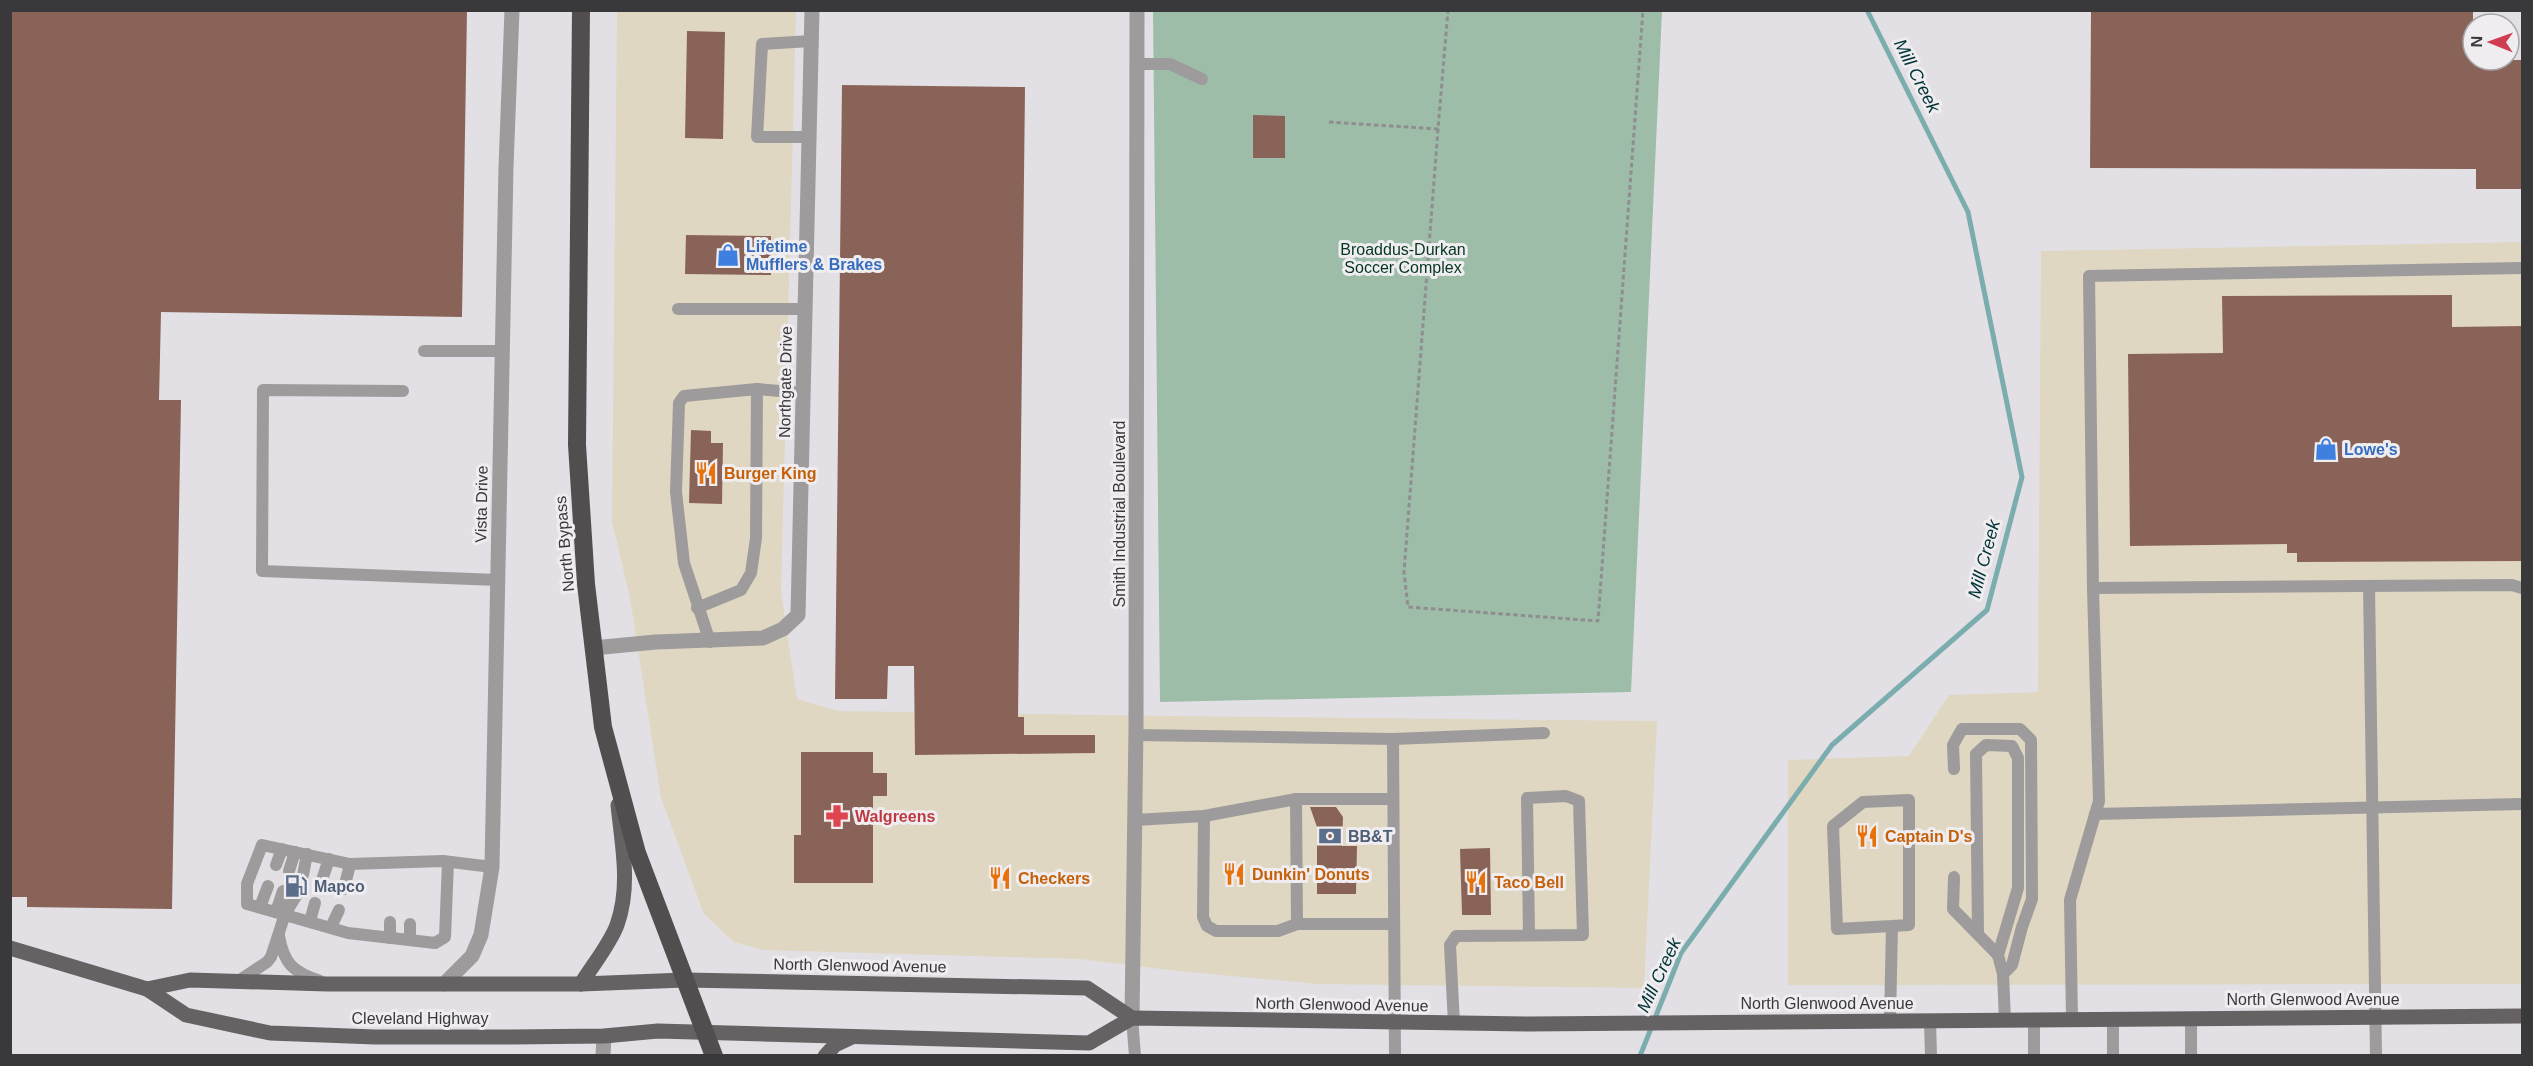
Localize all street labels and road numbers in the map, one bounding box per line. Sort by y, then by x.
street label: Northgate Drive [776,326,795,438]
street label: Smith Industrial Boulevard [1111,421,1128,607]
street label: Vista Drive [472,465,491,543]
street label: North Bypass [552,495,577,593]
street label: North Glenwood Avenue [773,955,947,976]
street label: North Glenwood Avenue [2226,991,2400,1008]
street label: North Glenwood Avenue [1255,994,1429,1015]
street label: North Glenwood Avenue [1740,995,1914,1012]
street label: Cleveland Highway [352,1010,488,1027]

